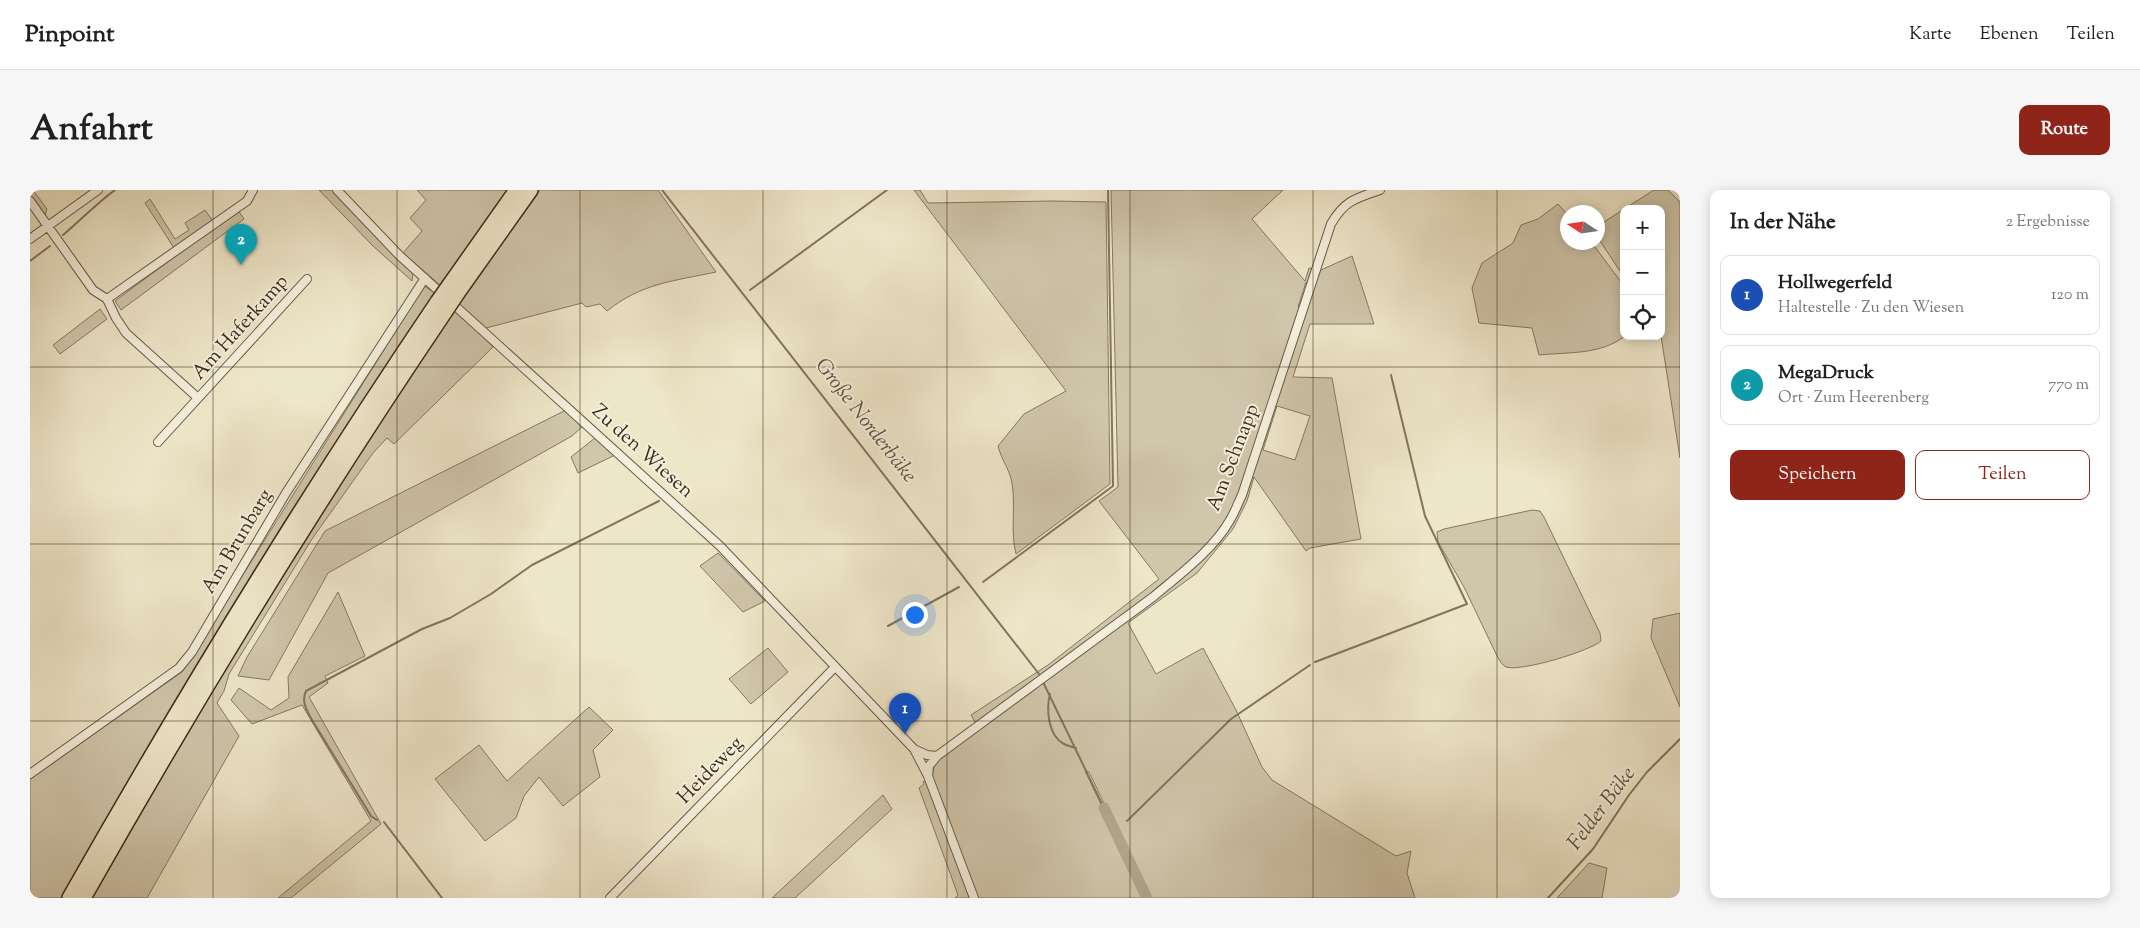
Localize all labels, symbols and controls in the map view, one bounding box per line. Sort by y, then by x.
text: Pinpoint [25,18,114,52]
text: Karte [1909,22,1952,48]
text: Ebenen [1980,22,2039,48]
text: Teilen [2067,22,2115,48]
text: Anfahrt [30,105,153,156]
button: Route [2019,105,2110,155]
north arrow [1560,205,1605,250]
map controls [1620,205,1665,340]
button: + [1620,205,1665,250]
text: In der Nähe [1730,208,1836,238]
text: 2 Ergebnisse [2006,211,2090,234]
pin: 2 [225,224,257,265]
button: − [1620,250,1665,295]
street label: Am Haferkamp [186,269,296,387]
text: Hollwegerfeld [1778,270,1892,297]
text: 1 [1744,284,1750,307]
text: 120 m [2051,284,2089,307]
button: locate [1620,295,1665,340]
text: Haltestelle · Zu den Wiesen [1778,297,1964,320]
water label: Große Norderbäke [807,352,923,490]
text: MegaDruck [1778,360,1874,387]
text: 2 [1743,374,1751,397]
text: 770 m [2048,374,2089,397]
text: Ort · Zum Heerenberg [1778,387,1929,410]
street label: Zu den Wiesen [585,398,700,506]
street label: Am Schnapp [1200,400,1268,516]
button: Speichern [1730,450,1905,500]
button: Teilen [1915,450,2090,500]
street label: Am Brunbarg [195,484,281,600]
your location [902,602,928,628]
pin: 1 [889,693,921,734]
street label: Heideweg [671,730,751,811]
water label: Felder Bäke [1561,761,1643,857]

